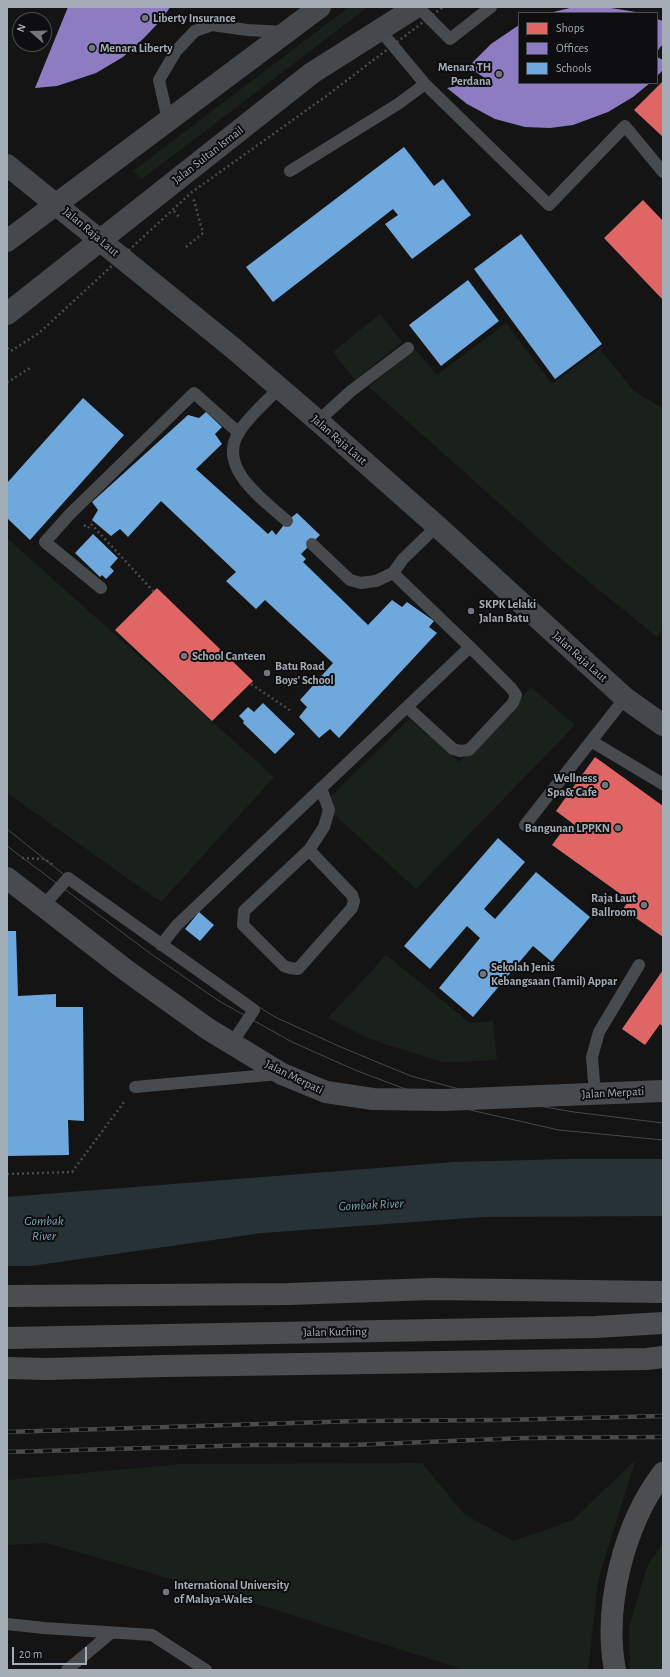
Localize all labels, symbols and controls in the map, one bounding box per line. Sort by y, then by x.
place label: Liberty Insurance [153,11,236,25]
north arrow [12,12,52,52]
legend [518,12,658,84]
marker: Liberty Insurance [140,13,150,23]
text: Shops [556,22,584,34]
text: N [15,23,28,34]
place label: Menara Liberty [100,41,173,55]
text: Offices [556,42,589,54]
marker: Menara Liberty [87,43,97,53]
place label: Menara TH Perdana [438,60,491,88]
text: Schools [556,62,591,74]
marker: Menara TH Perdana [494,69,504,79]
street label: Jalan Sultan Ismail [170,123,246,187]
street label: Jalan Raja Laut [60,204,122,260]
street label: Jalan Raja Laut [308,412,370,468]
place label: SKPK Lelaki Jalan Batu [479,597,536,625]
marker: SKPK Lelaki Jalan Batu [466,606,476,616]
street label: Jalan Raja Laut [550,629,610,685]
place label: School Canteen [192,649,265,663]
marker: School Canteen [179,651,189,661]
place label: Batu Road Boys' School [275,659,334,687]
marker: Batu Road Boys' School [262,668,272,678]
place label: Wellness Spa& Cafe [547,771,597,799]
marker: Wellness Spa& Cafe [600,780,610,790]
place label: Bangunan LPPKN [525,821,610,835]
marker: Bangunan LPPKN [613,823,623,833]
place label: Raja Laut Ballroom [591,891,636,919]
marker: Raja Laut Ballroom [639,900,649,910]
place label: Sekolah Jenis Kebangsaan (Tamil) Appar [491,960,617,988]
marker: Sekolah Jenis Kebangsaan (Tamil) Appar [478,969,488,979]
street label: Jalan Merpati [263,1057,325,1097]
street label: Jalan Merpati [581,1084,645,1102]
water label: Gombak River [338,1196,404,1214]
water label: Gombak River [24,1213,64,1244]
street label: Jalan Kuching [303,1324,367,1340]
place label: International University of Malaya-Wales [174,1578,289,1606]
marker: International University of Malaya-Wales [161,1587,171,1597]
scale bar [14,1639,89,1665]
text: 20 m [19,1648,42,1660]

